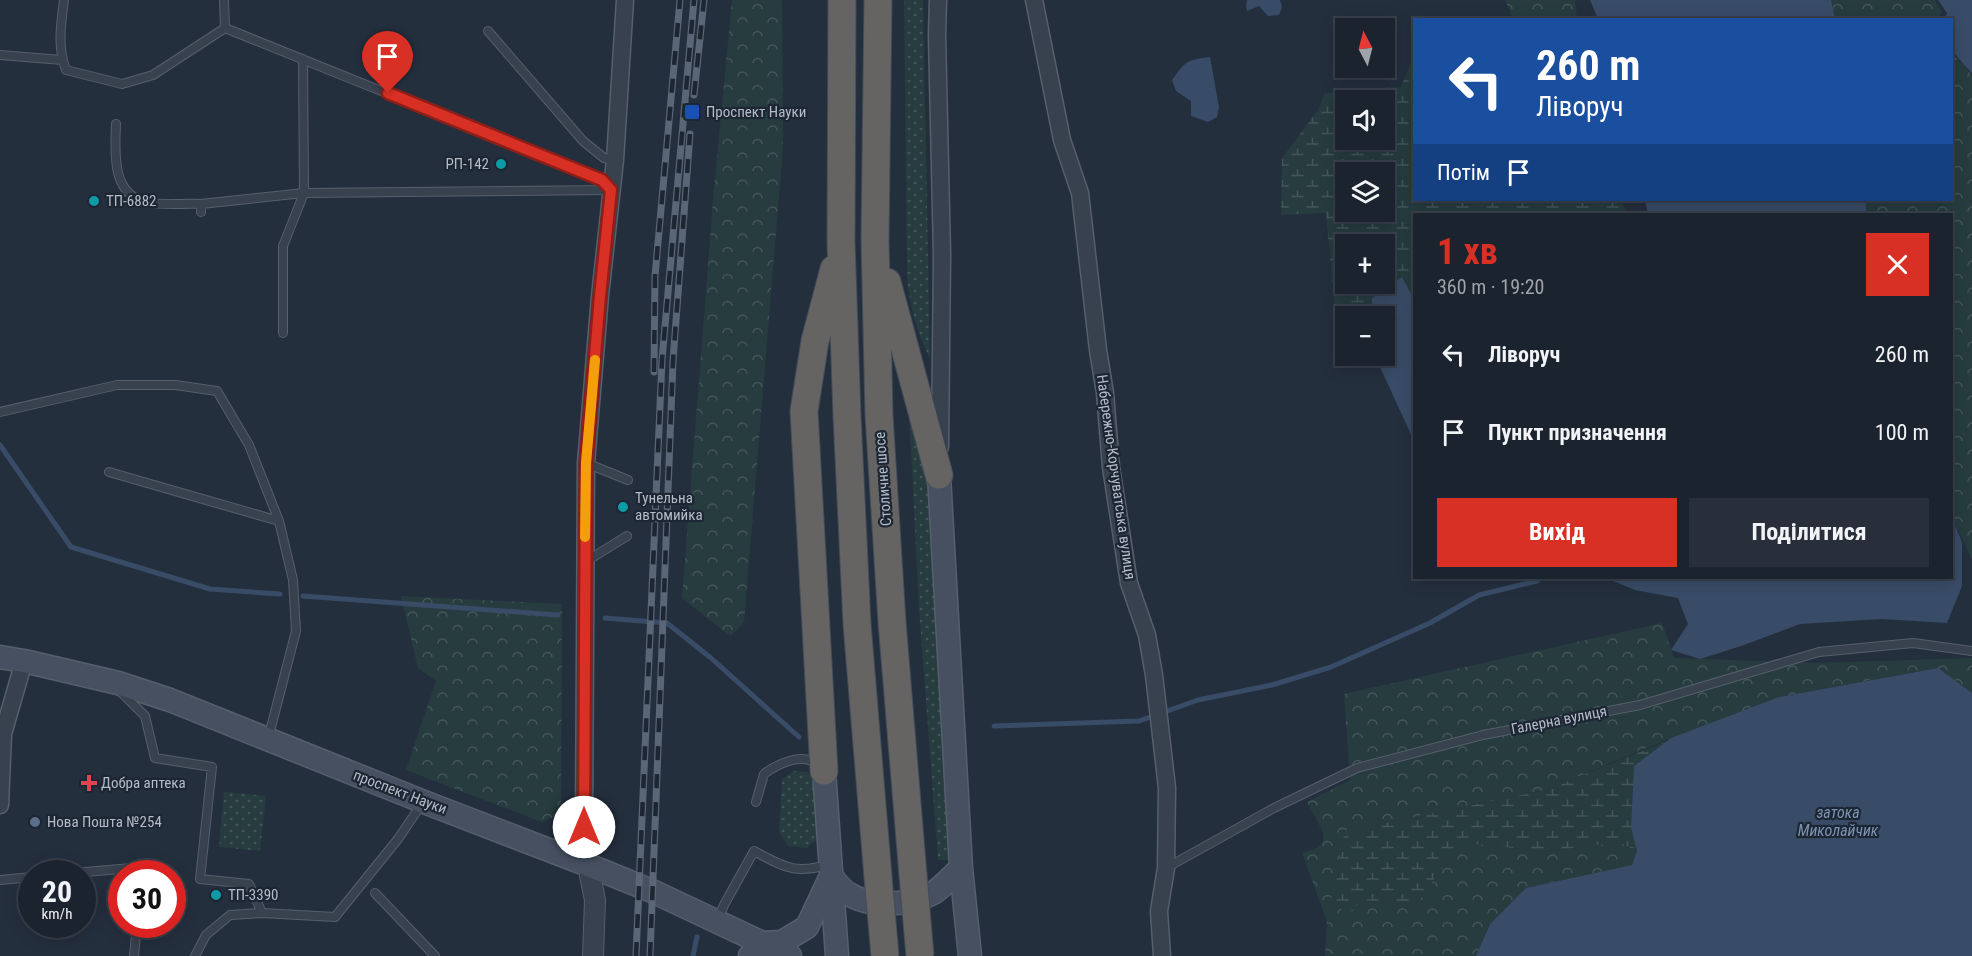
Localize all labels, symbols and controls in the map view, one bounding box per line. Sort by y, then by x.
north arrow [1335,18,1395,78]
map controls [1335,18,1395,366]
pin [362,31,413,93]
icon: arrive [371,40,404,73]
text: 260 m [1536,41,1641,90]
icon: left [1437,42,1515,120]
button: sound [1335,90,1395,150]
text: Ліворуч [1536,91,1623,123]
marker: Проспект Науки [683,103,701,121]
place label: Проспект Науки [706,103,806,121]
place label: РП-142 [445,155,489,173]
icon: arrive [1502,156,1535,189]
marker: РП-142 [494,157,508,171]
text: Потім [1437,160,1490,185]
button: layers [1335,162,1395,222]
place label: ТП-6882 [106,192,156,210]
marker: ТП-6882 [87,194,101,208]
text: 1 хв [1437,231,1498,273]
button: close [1866,233,1929,296]
button: + [1335,234,1395,294]
text: 360 m · 19:20 [1437,275,1544,299]
button: − [1335,306,1395,366]
icon: left [1437,338,1470,371]
text: Ліворуч [1488,342,1560,367]
text: 260 m [1875,342,1929,367]
street label: Набережно-Корчуватська вулиця [1093,373,1139,581]
icon: arrive [1437,416,1470,449]
text: Пункт призначення [1488,420,1667,445]
text: 100 m [1875,420,1929,445]
street label: Столичне шосе [871,431,895,527]
place label: Тунельна автомийка [635,489,703,524]
button: Вихід [1437,498,1677,567]
button: Поділитися [1689,498,1929,567]
marker: Тунельна автомийка [616,500,630,514]
street label: Галерна вулиця [1510,702,1608,738]
street label: проспект Науки [351,766,449,818]
place label: Добра аптека [101,774,186,792]
marker: Добра аптека [82,776,96,790]
position arrow [552,795,616,859]
water label: затока Миколайчик [1798,803,1879,840]
place label: Нова Пошта №254 [47,813,162,831]
marker: Нова Пошта №254 [28,815,42,829]
speed limit sign: 30 [108,860,186,938]
text: 20 [42,874,72,909]
place label: ТП-3390 [228,886,278,904]
marker: ТП-3390 [209,888,223,902]
text: km/h [42,905,72,923]

